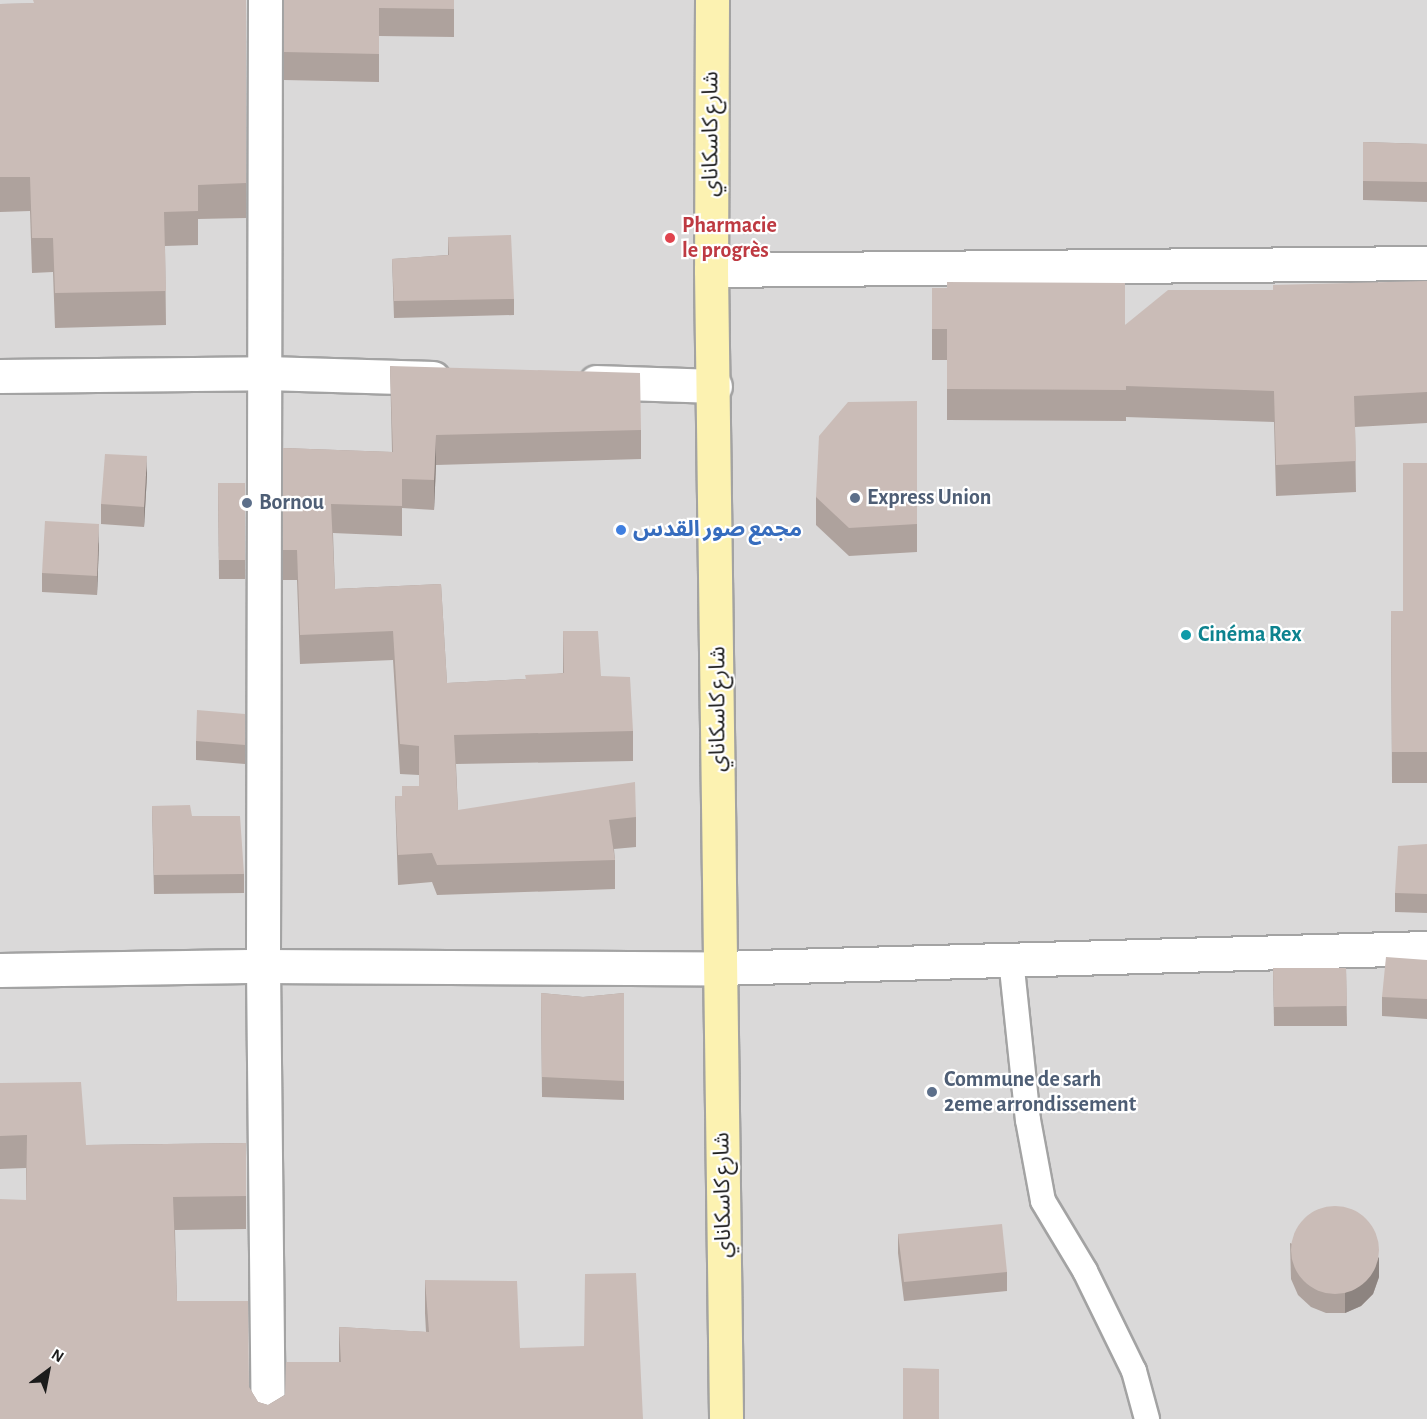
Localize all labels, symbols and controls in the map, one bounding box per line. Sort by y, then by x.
street label: شارع كاسكاناي [698,71,724,197]
place label: Pharmacie le progrès [682,212,777,264]
marker: Pharmacie le progrès [663,231,677,245]
place label: Express Union [867,485,991,511]
place label: Bornou [259,490,324,516]
marker: Express Union [848,491,862,505]
marker: Bornou [240,496,254,510]
place label: مجمع صور القدس [633,517,802,543]
marker: مجمع صور القدس [614,523,628,537]
place label: Cinéma Rex [1198,622,1302,648]
marker: Cinéma Rex [1179,628,1193,642]
street label: شارع كاسكاناي [705,646,731,772]
place label: Commune de sarh 2eme arrondissement [944,1066,1136,1118]
marker: Commune de sarh 2eme arrondissement [925,1085,939,1099]
street label: شارع كاسكاناي [709,1132,737,1258]
north arrow [18,1341,78,1401]
text: N [49,1346,66,1365]

